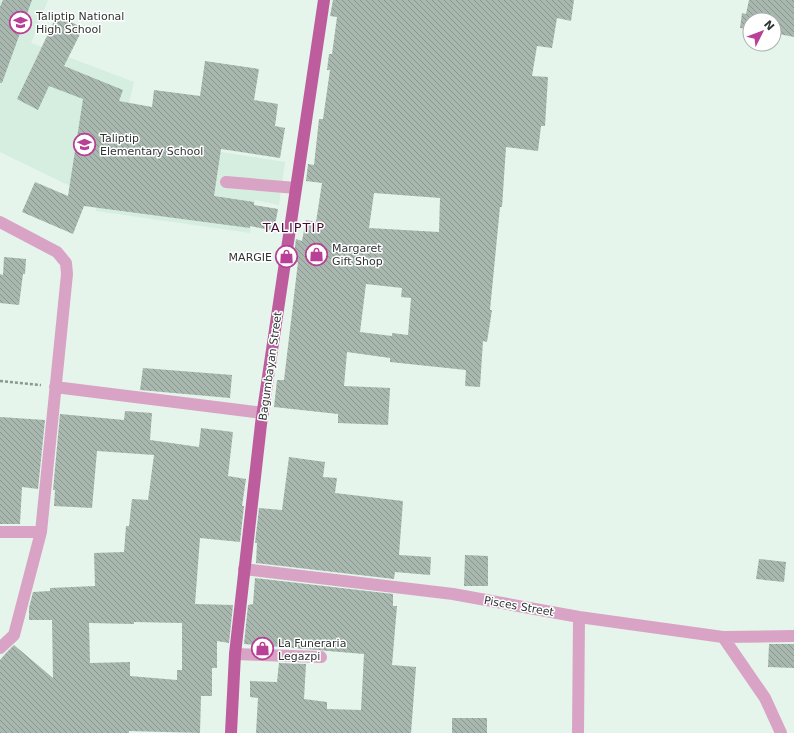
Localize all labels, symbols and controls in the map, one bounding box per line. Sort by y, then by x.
school or university icon: Taliptip National High School [7,9,33,35]
place label: Taliptip National High School [35,10,124,36]
north arrow [742,12,782,52]
text: N [761,18,777,33]
school or university icon: Taliptip Elementary School [72,131,98,157]
place label: Taliptip Elementary School [99,132,203,158]
district label: TALIPTIP [262,220,325,235]
shop icon: Margaret Gift Shop [304,241,330,267]
place label: Margaret Gift Shop [332,242,383,268]
shop icon: MARGIE [274,244,300,270]
place label: MARGIE [229,251,272,264]
street label: Bagumbayan Street [256,310,285,421]
street label: Pisces Street [483,594,555,619]
shop icon: La Funeraria Legazpi [249,636,275,662]
place label: La Funeraria Legazpi [278,637,346,663]

